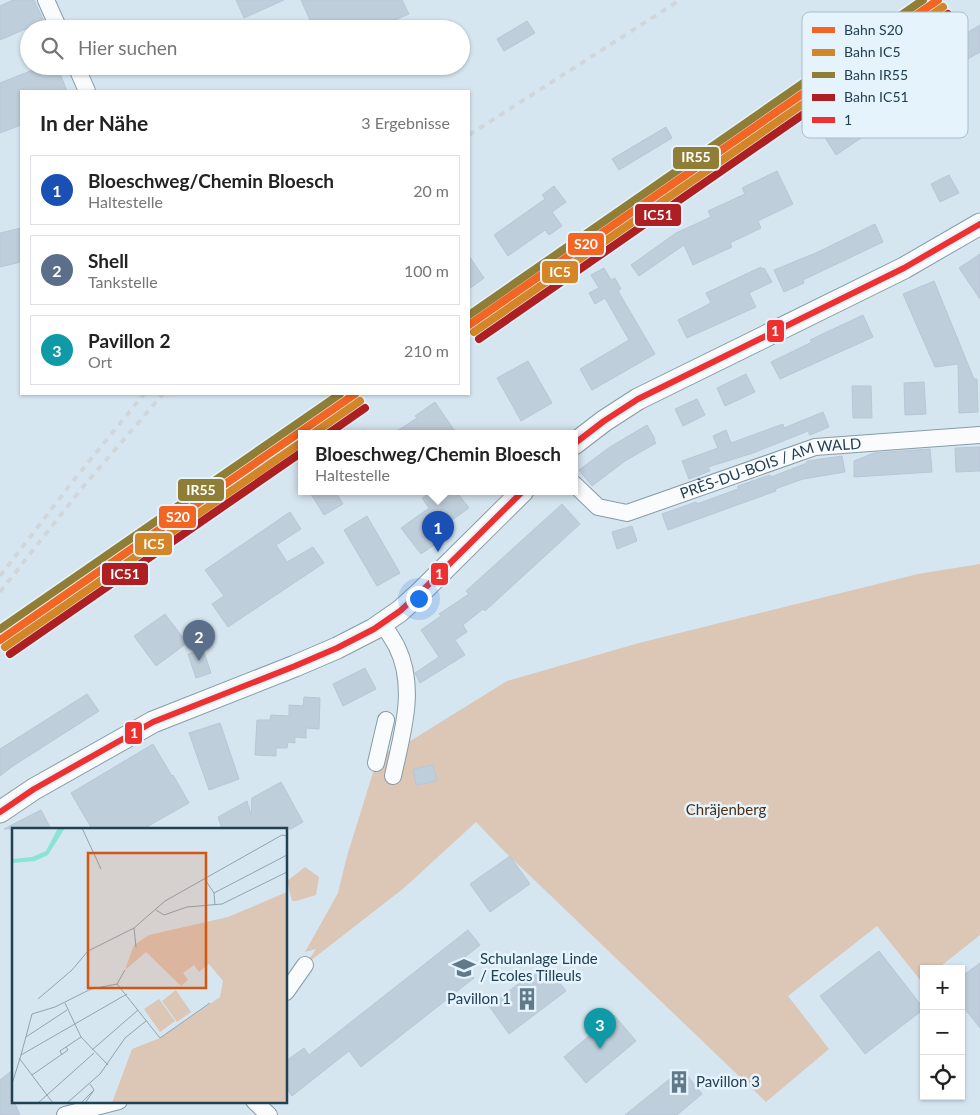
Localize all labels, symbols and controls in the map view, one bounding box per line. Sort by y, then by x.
legend [802,12,968,138]
search box [20,20,470,75]
text: Bahn S20 [844,21,903,38]
icon: search [38,34,66,62]
text: Hier suchen [78,36,177,59]
text: Bahn IC5 [844,43,901,60]
text: Bahn IR55 [844,66,908,83]
text: Bahn IC51 [844,88,909,105]
text: In der Nähe [40,110,148,135]
text: 1 [844,111,852,128]
text: 3 Ergebnisse [361,113,450,132]
line badge: IR55 [672,146,720,170]
text: IR55 [681,148,711,165]
text: Bloeschweg/Chemin Bloesch [88,169,334,192]
text: 1 [52,181,62,200]
text: 20 m [413,181,449,200]
text: Haltestelle [88,192,163,211]
line badge: IC51 [634,203,682,227]
text: IC51 [643,206,673,223]
line badge: S20 [567,232,605,256]
text: S20 [574,235,598,252]
text: Shell [88,249,129,272]
line badge: IC5 [541,260,579,284]
text: 2 [52,261,62,280]
text: 100 m [404,261,449,280]
text: IC5 [549,263,571,280]
text: Tankstelle [88,272,158,291]
line badge: 1 [766,319,785,343]
text: 1 [771,322,779,339]
text: Pavillon 2 [88,329,170,352]
text: 3 [52,341,62,360]
text: 210 m [404,341,449,360]
text: Ort [88,352,112,371]
popup [298,430,578,495]
street label: PRÈS-DU-BOIS / AM WALD [677,434,862,502]
text: Bloeschweg/Chemin Bloesch [315,442,561,465]
text: Haltestelle [315,465,390,484]
line badge: IR55 [177,478,225,502]
text: IR55 [186,481,216,498]
line badge: S20 [158,505,197,529]
text: S20 [166,508,190,525]
pin: 1 [422,511,454,552]
line badge: IC5 [134,532,173,556]
text: IC5 [143,535,165,552]
line badge: IC51 [101,562,149,586]
line badge: 1 [430,562,449,586]
text: IC51 [110,565,140,582]
text: 1 [435,565,443,582]
your location [406,586,432,612]
pin: 2 [183,620,215,661]
line badge: 1 [124,721,143,745]
text: 1 [130,724,138,741]
park label: Chräjenberg [686,800,766,818]
inset map [12,828,288,1102]
place label: Schulanlage Linde / Ecoles Tilleuls [480,949,598,984]
school or university icon: Schulanlage Linde / Ecoles Tilleuls [451,955,477,981]
map controls [920,965,965,1100]
button: + [920,965,965,1010]
building icon: Pavillon 1 [514,986,540,1012]
place label: Pavillon 1 [447,989,511,1007]
pin: 3 [584,1008,616,1049]
button: − [920,1010,965,1055]
button: locate [920,1055,965,1100]
building icon: Pavillon 3 [666,1069,692,1095]
place label: Pavillon 3 [696,1072,760,1090]

